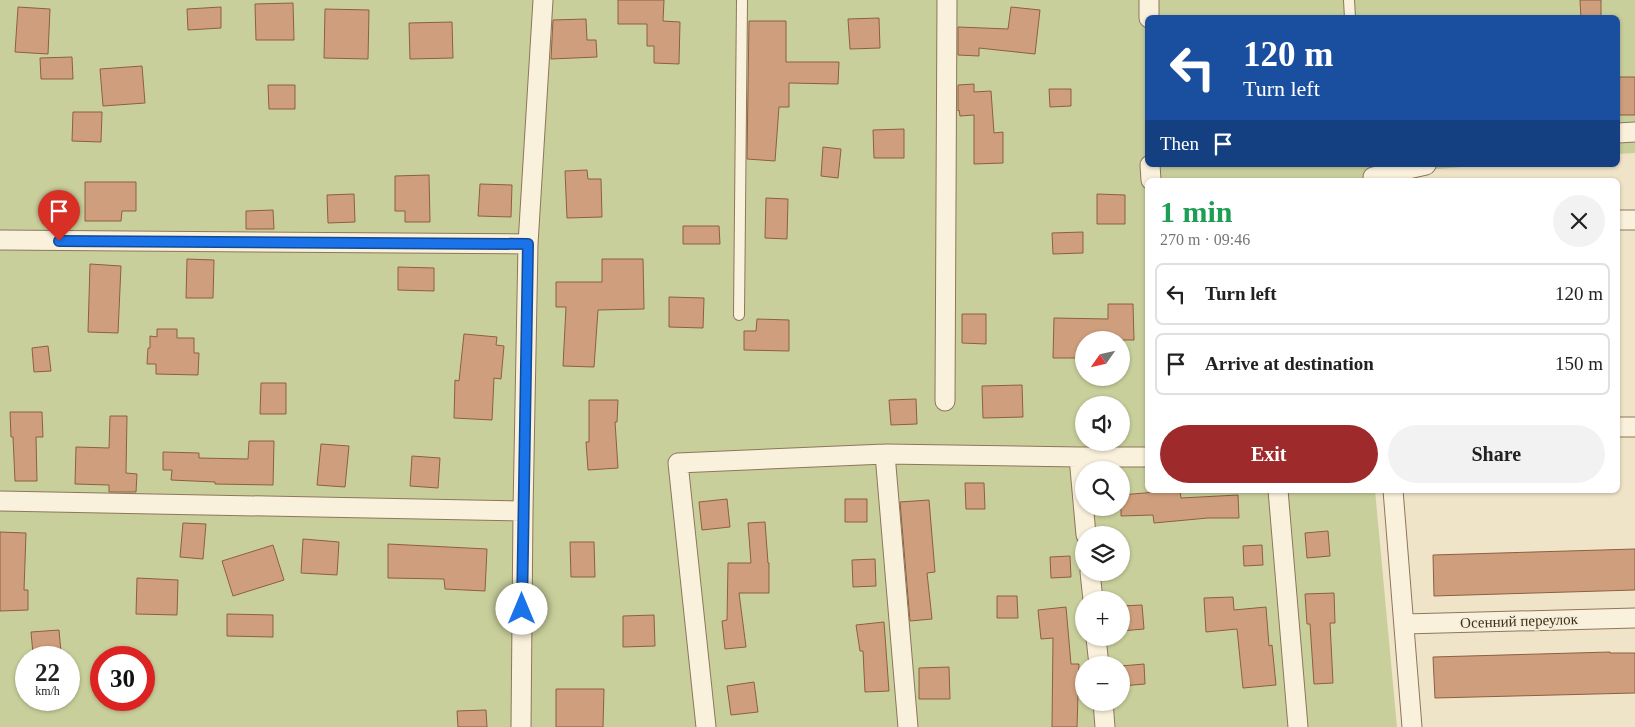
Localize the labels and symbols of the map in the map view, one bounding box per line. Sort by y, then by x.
pin [38,190,80,241]
north arrow [1075,331,1130,386]
position arrow [495,582,547,634]
street label: Осенний переулок [1460,611,1579,631]
speed limit sign: 30 [90,646,155,711]

